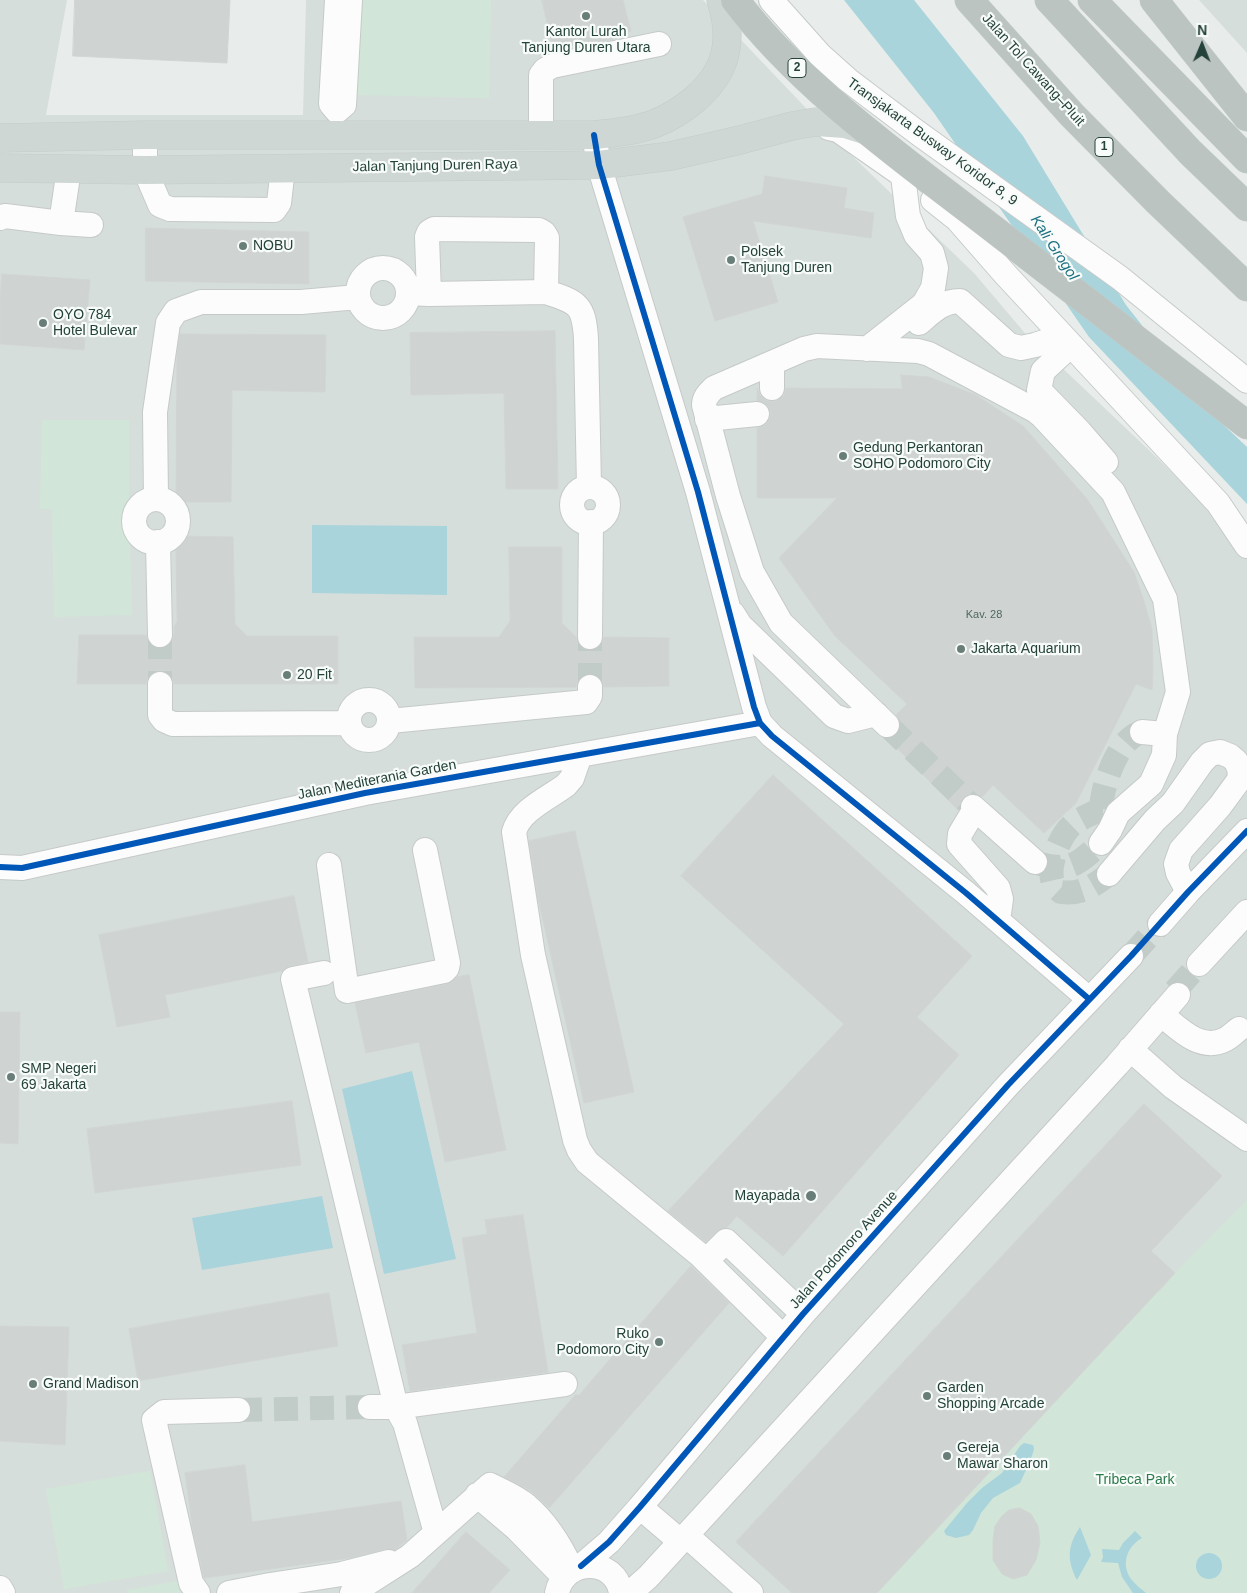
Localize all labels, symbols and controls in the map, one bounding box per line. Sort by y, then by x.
marker: Kantor Lurah Tanjung Duren Utara [580,10,592,22]
street label: Jalan Tol Cawang–Pluit [978,10,1088,130]
north arrow [1177,20,1227,70]
text: N [1197,22,1207,38]
place label: Kantor Lurah Tanjung Duren Utara [521,24,651,56]
road number: 2 [788,58,806,78]
street label: Transjakarta Busway Koridor 8, 9 [844,75,1020,209]
road number: 1 [1095,138,1113,156]
street label: Jalan Tanjung Duren Raya [352,156,518,176]
water label: Kali Grogol [1026,212,1082,284]
place label: NOBU [253,238,293,254]
marker: NOBU [237,240,249,252]
place label: Polsek Tanjung Duren [741,244,832,276]
marker: Polsek Tanjung Duren [725,254,737,266]
place label: OYO 784 Hotel Bulevar [53,307,137,340]
marker: OYO 784 Hotel Bulevar [37,317,49,329]
place label: Gedung Perkantoran SOHO Podomoro City [853,440,991,472]
marker: Gedung Perkantoran SOHO Podomoro City [837,450,849,462]
house number: Kav. 28 [966,608,1002,622]
place label: Jakarta Aquarium [971,641,1081,657]
marker: Jakarta Aquarium [955,643,967,655]
place label: 20 Fit [297,667,332,683]
marker: 20 Fit [281,669,293,681]
street label: Jalan Mediterania Garden [296,756,458,804]
place label: SMP Negeri 69 Jakarta [21,1061,96,1094]
marker: SMP Negeri 69 Jakarta [5,1071,17,1083]
place label: Mayapada [735,1188,800,1204]
street label: Jalan Podomoro Avenue [787,1188,901,1312]
marker: Mayapada [804,1189,818,1203]
place label: Ruko Podomoro City [556,1326,649,1358]
marker: Ruko Podomoro City [653,1336,665,1348]
place label: Grand Madison [43,1376,139,1392]
marker: Grand Madison [27,1378,39,1390]
place label: Garden Shopping Arcade [937,1380,1044,1412]
marker: Garden Shopping Arcade [921,1390,933,1402]
place label: Gereja Mawar Sharon [957,1440,1048,1472]
marker: Gereja Mawar Sharon [941,1450,953,1462]
park label: Tribeca Park [1096,1472,1174,1488]

